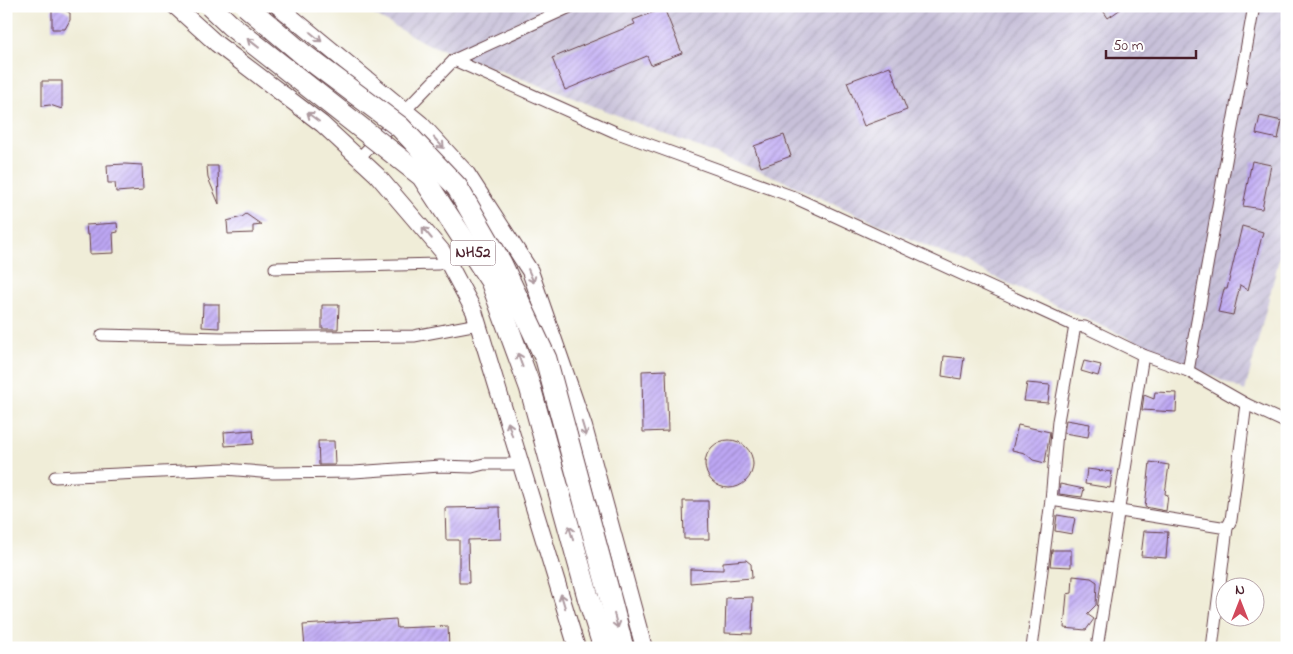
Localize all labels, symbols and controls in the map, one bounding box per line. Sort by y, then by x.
scale bar [1106,28,1196,60]
one-way arrow [309,32,322,43]
text: 50 m [1113,35,1144,57]
one-way arrow [247,38,260,49]
one-way arrow [307,112,320,123]
one-way arrow [433,136,445,149]
one-way arrow [421,227,432,240]
road number: NH52 [450,240,496,266]
one-way arrow [528,268,537,283]
one-way arrow [515,353,524,369]
one-way arrow [505,421,515,437]
one-way arrow [580,421,590,437]
one-way arrow [565,526,575,542]
north arrow [1216,576,1266,626]
text: N [1235,580,1245,601]
one-way arrow [558,594,567,610]
one-way arrow [612,612,621,628]

